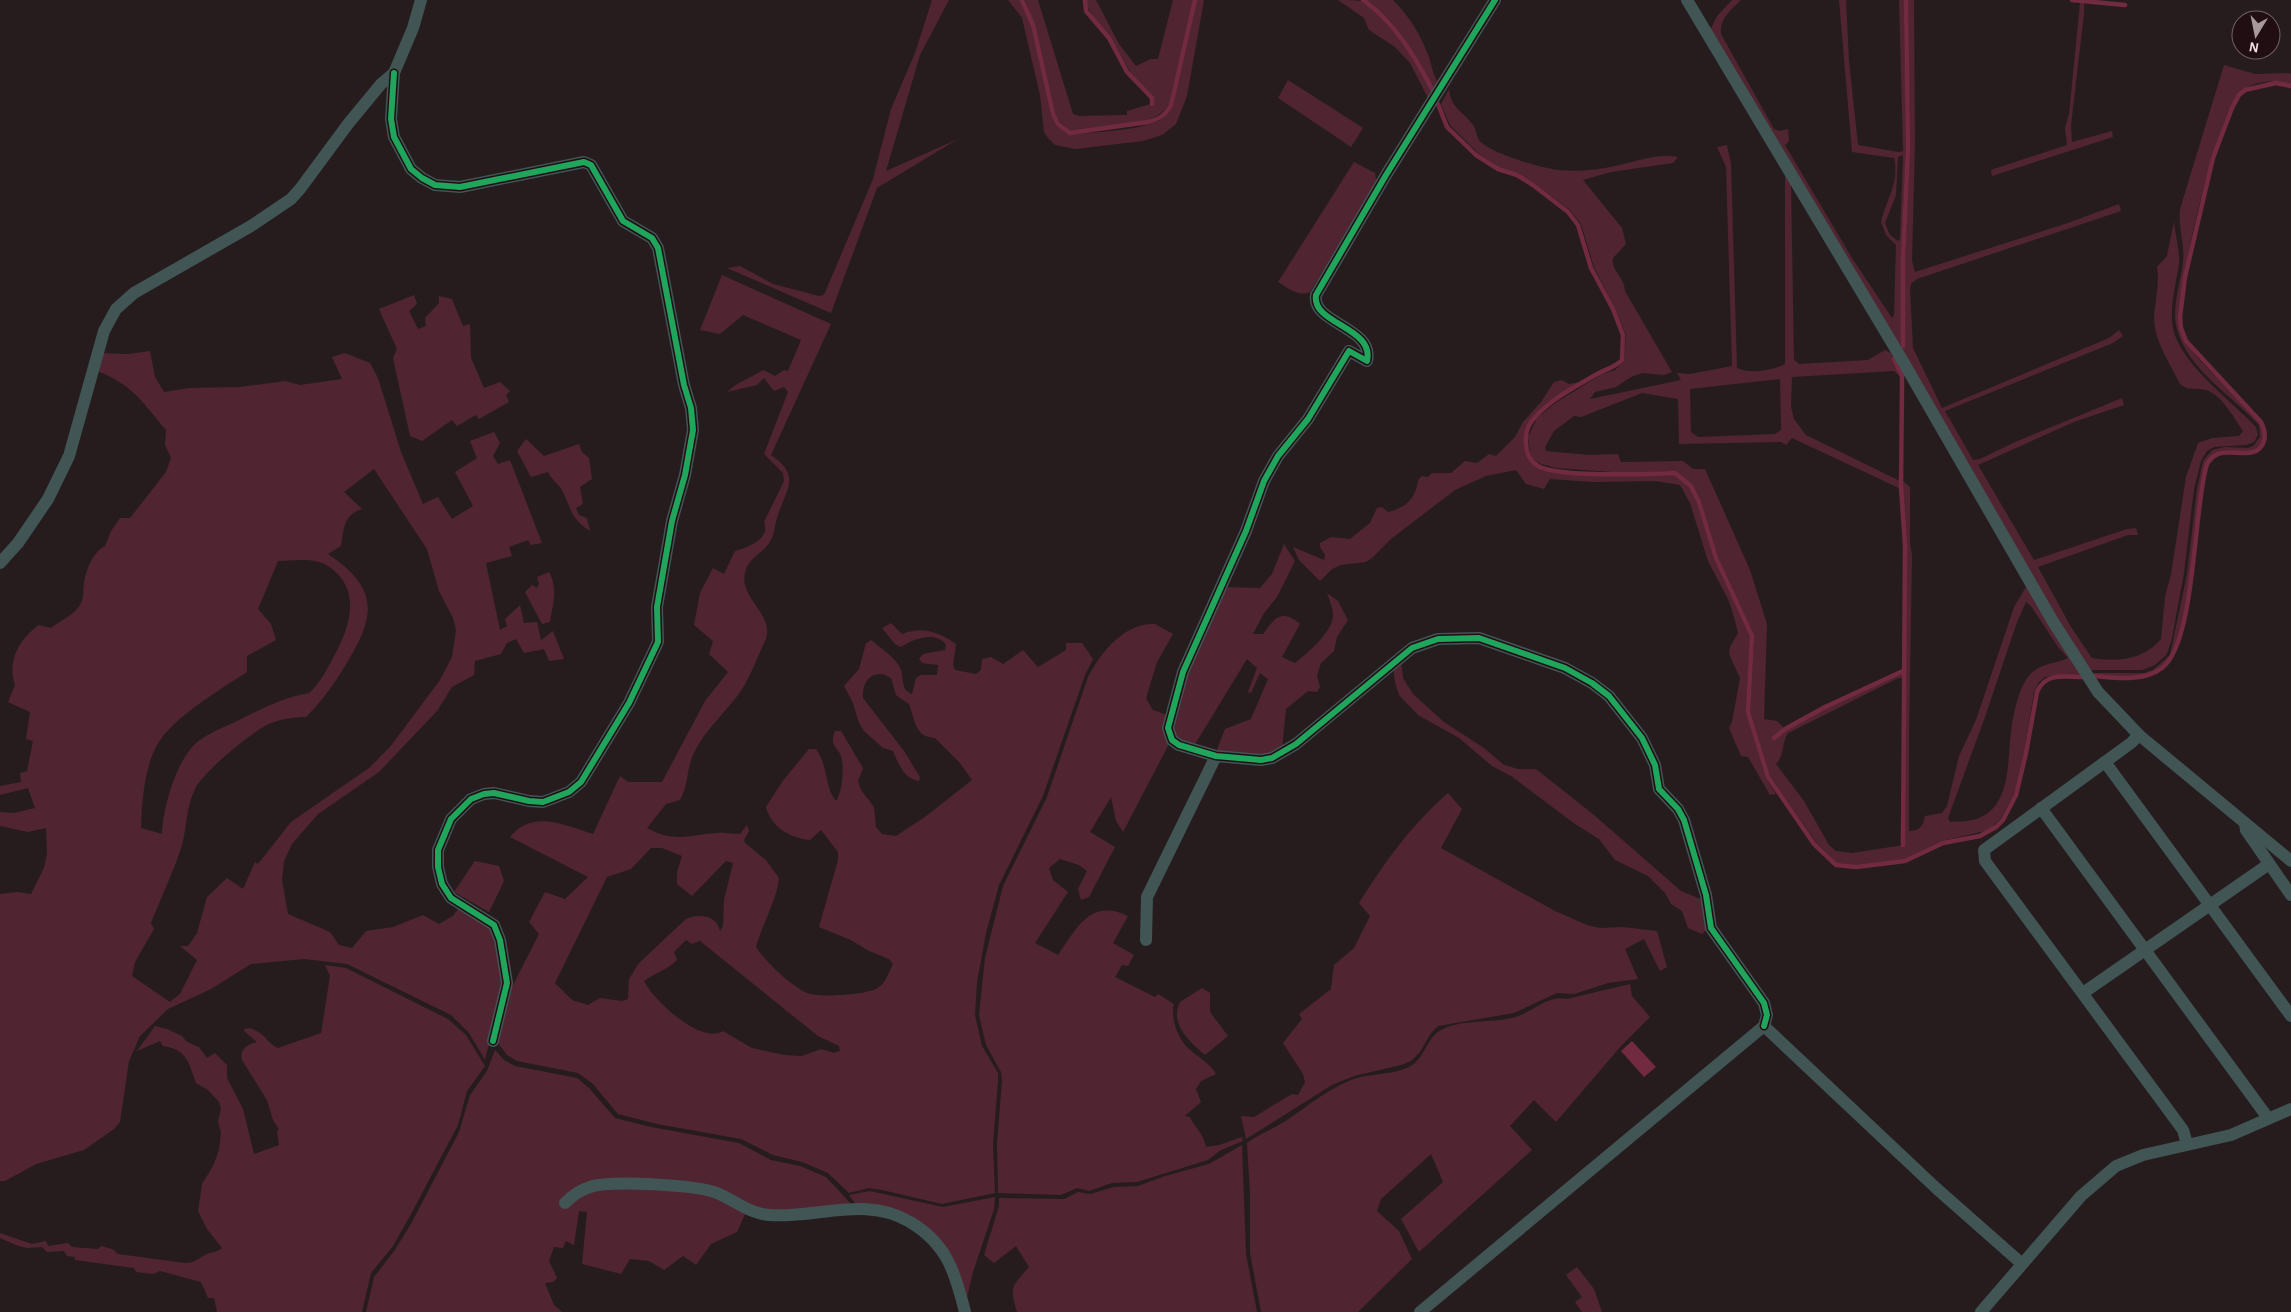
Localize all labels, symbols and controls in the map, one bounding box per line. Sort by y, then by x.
north arrow [2231,10,2281,60]
text: N [2248,39,2260,55]

